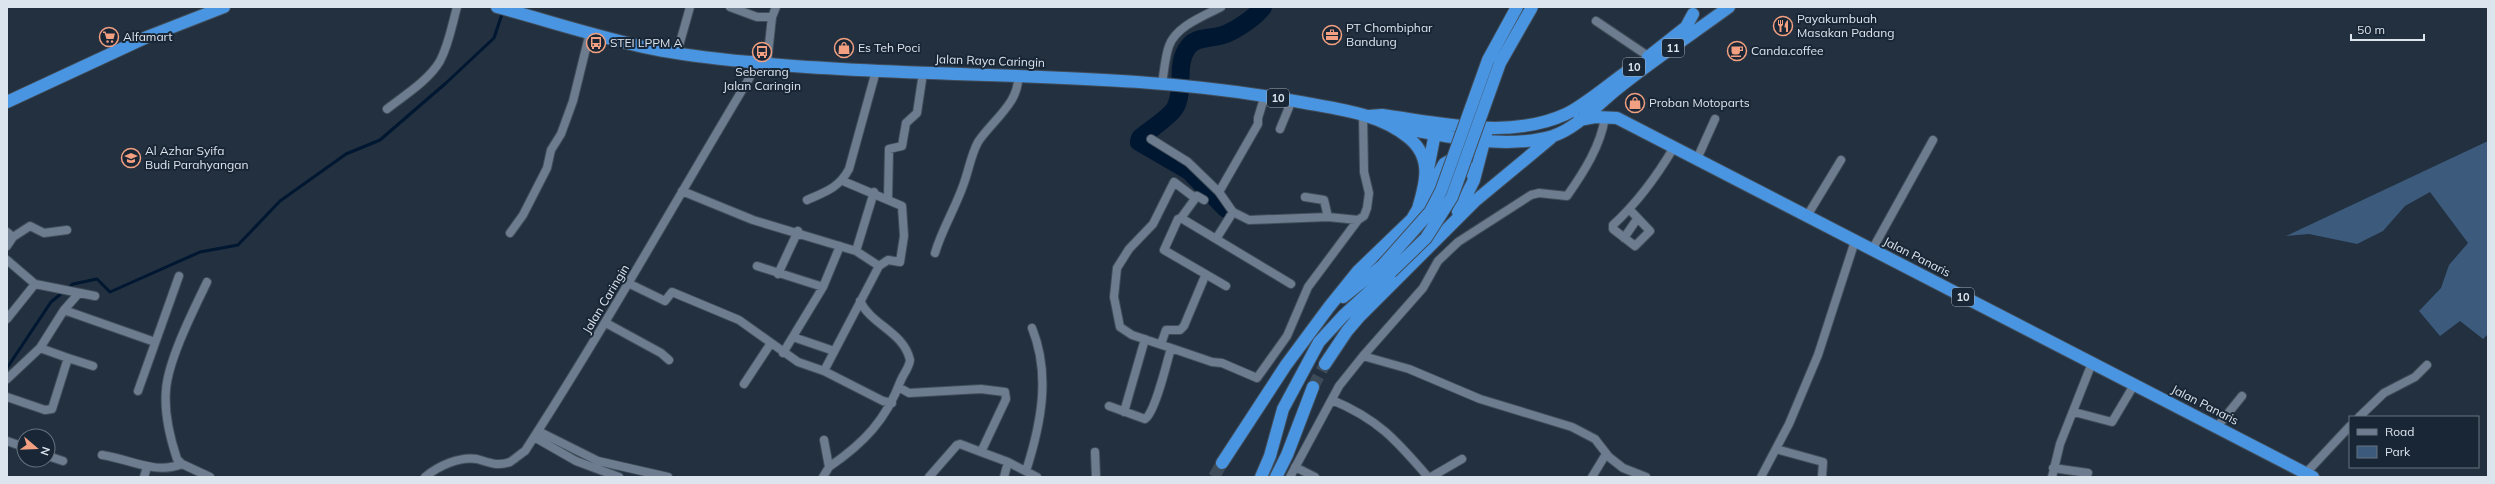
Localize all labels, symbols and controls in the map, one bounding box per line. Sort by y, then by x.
place label: Payakumbuah Masakan Padang [1797,11,1895,40]
restaurant icon: Payakumbuah Masakan Padang [1772,15,1794,37]
scale bar [2351,16,2424,42]
place label: PT Chombiphar Bandung [1346,20,1433,49]
text: 50 m [2357,22,2385,37]
office icon: PT Chombiphar Bandung [1321,24,1343,46]
supermarket icon: Alfamart [98,26,120,48]
place label: Alfamart [123,29,172,44]
bus stop icon: STEI LPPM A [585,32,607,54]
place label: STEI LPPM A [610,35,682,50]
shop icon: Es Teh Poci [833,37,855,59]
road number: 11 [1662,39,1684,57]
place label: Es Teh Poci [858,40,920,55]
cafe icon: Canda.coffee [1726,40,1748,62]
bus stop icon: Seberang Jalan Caringin [751,41,773,63]
place label: Canda.coffee [1751,43,1824,58]
street label: Jalan Raya Caringin [935,51,1045,70]
road number: 10 [1623,58,1645,76]
place label: Seberang Jalan Caringin [723,64,801,93]
road number: 10 [1267,89,1289,107]
shop icon: Proban Motoparts [1624,92,1646,114]
place label: Proban Motoparts [1649,95,1750,110]
place label: Al Azhar Syifa Budi Parahyangan [145,143,248,172]
school or university icon: Al Azhar Syifa Budi Parahyangan [120,147,142,169]
street label: Jalan Panaris [1881,233,1953,280]
street label: Jalan Caringin [579,261,632,336]
road number: 10 [1952,288,1974,306]
street label: Jalan Panaris [2169,381,2241,428]
legend [2349,416,2479,468]
text: Road [2385,424,2414,439]
north arrow [16,428,56,468]
text: Park [2385,444,2411,459]
text: N [37,445,53,457]

